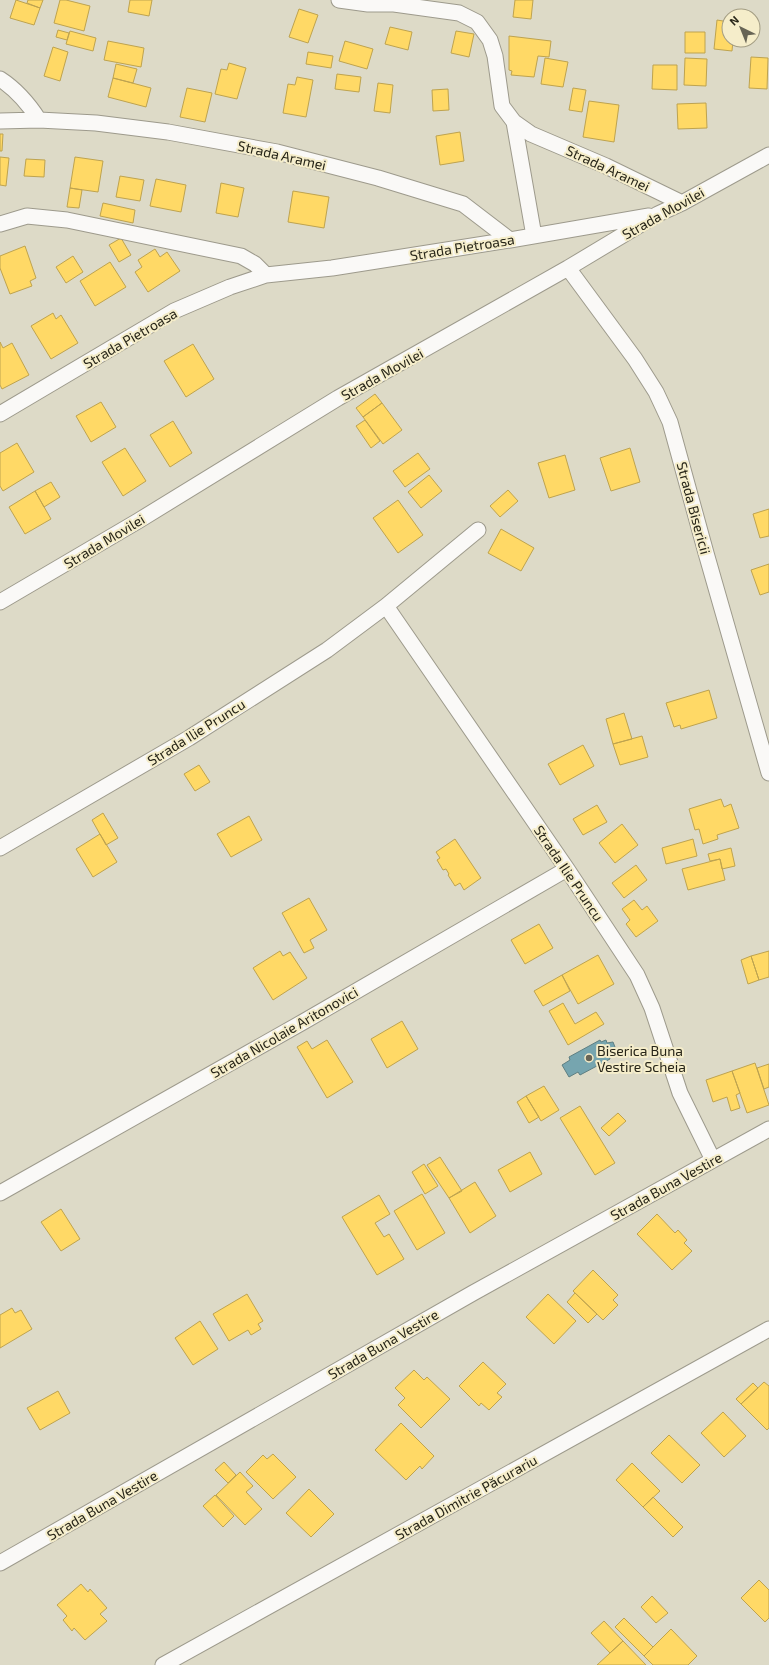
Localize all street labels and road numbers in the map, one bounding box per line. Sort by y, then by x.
street label: Strada Aramei [236,137,328,173]
street label: Strada Aramei [564,141,652,195]
street label: Strada Movilei [619,183,707,243]
street label: Strada Pietroasa [408,230,516,264]
street label: Strada Pietroasa [80,304,180,372]
street label: Strada Movilei [338,344,426,404]
street label: Strada Bisericii [674,460,714,556]
street label: Strada Movilei [60,510,148,572]
street label: Strada Ilie Pruncu [144,695,248,769]
street label: Strada Ilie Pruncu [531,822,607,924]
street label: Strada Nicolaie Aritonovici [207,983,361,1081]
street label: Strada Buna Vestire [607,1148,725,1224]
street label: Strada Buna Vestire [325,1305,441,1383]
street label: Strada Dimitrie Păcurariu [392,1451,540,1543]
street label: Strada Buna Vestire [44,1466,160,1544]

